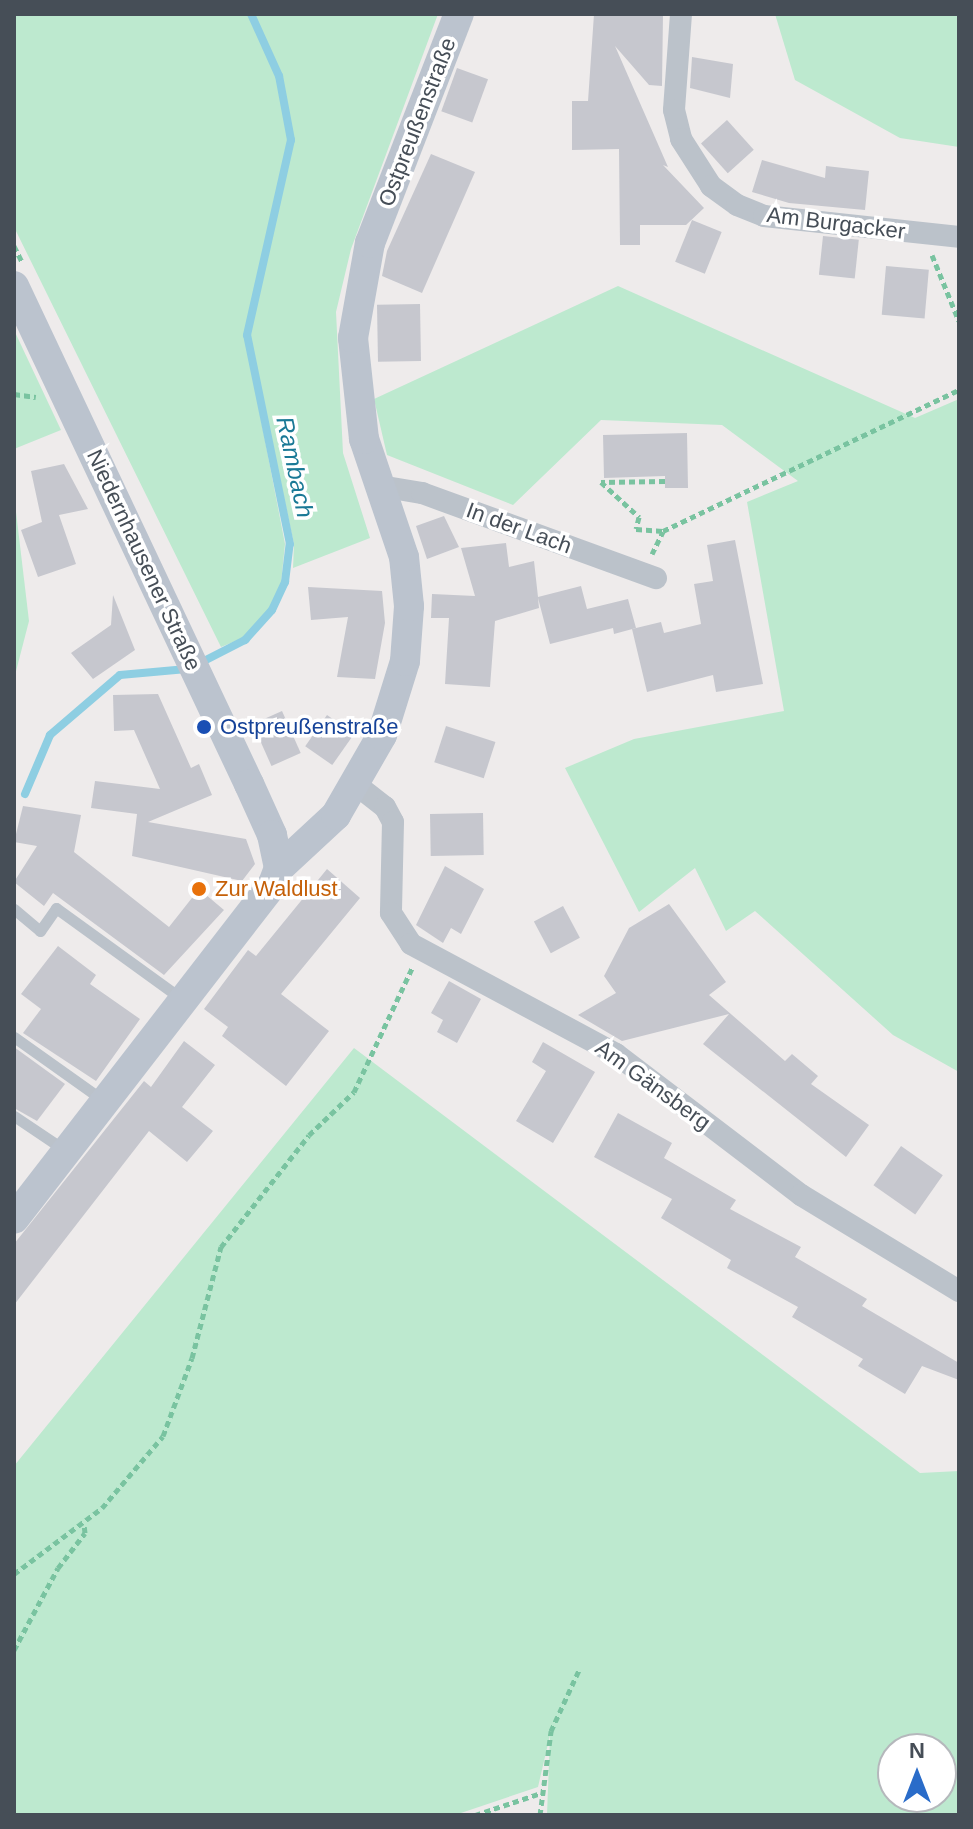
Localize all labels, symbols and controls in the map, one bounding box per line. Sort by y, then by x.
street label: Ostpreußenstraße [373,34,461,210]
street label: Am Burgacker [765,201,907,245]
water label: Rambach [270,414,320,520]
street label: Niedernhausener Straße [81,445,207,675]
street label: In der Lach [463,497,575,559]
place label: Ostpreußenstraße [220,714,399,740]
marker: Ostpreußenstraße [195,718,213,736]
place label: Zur Waldlust [215,876,338,902]
marker: Zur Waldlust [190,880,208,898]
street label: Am Gänsberg [590,1034,716,1136]
north arrow [877,1733,957,1813]
text: N [909,1738,925,1763]

